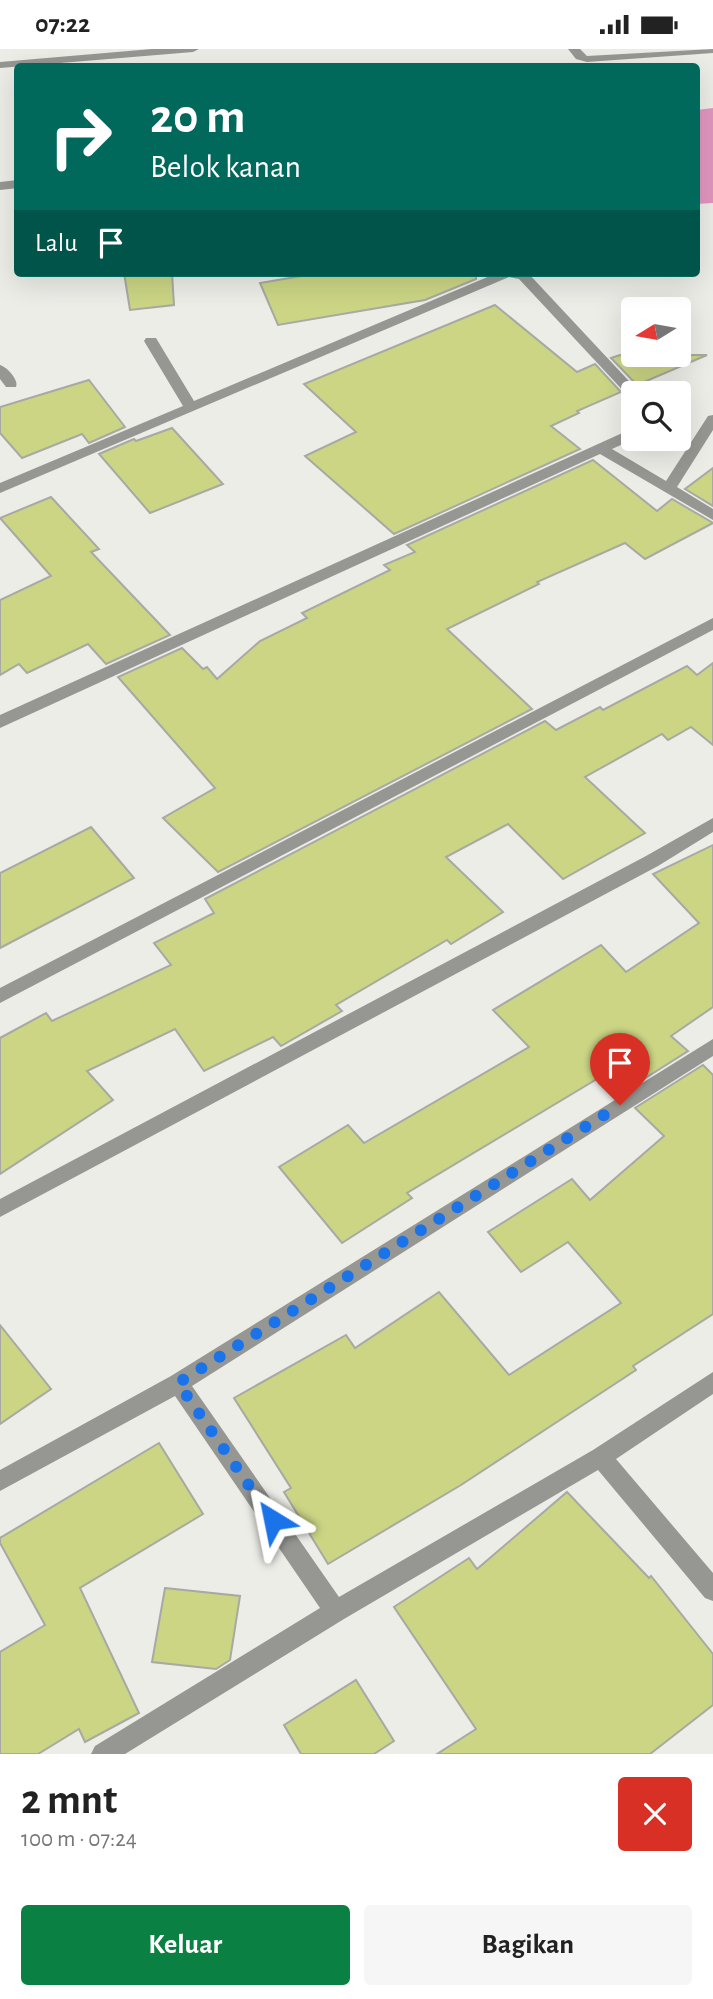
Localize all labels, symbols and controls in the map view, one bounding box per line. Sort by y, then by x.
text: 07:22 [35,11,90,37]
icon: right [35,91,126,182]
text: 20 m [150,93,246,142]
text: Belok kanan [150,151,301,183]
icon: arrive [92,224,130,262]
text: Lalu [35,230,78,256]
north arrow [621,297,691,367]
map controls [621,297,691,451]
button: search [621,381,691,451]
pin [590,1033,650,1105]
icon: arrive [601,1044,639,1082]
position arrow [236,1483,310,1557]
button: close [618,1777,692,1851]
text: 2 mnt [21,1779,117,1821]
text: 100 m · 07:24 [21,1828,137,1851]
button: Keluar [21,1905,350,1985]
button: Bagikan [364,1905,692,1985]

